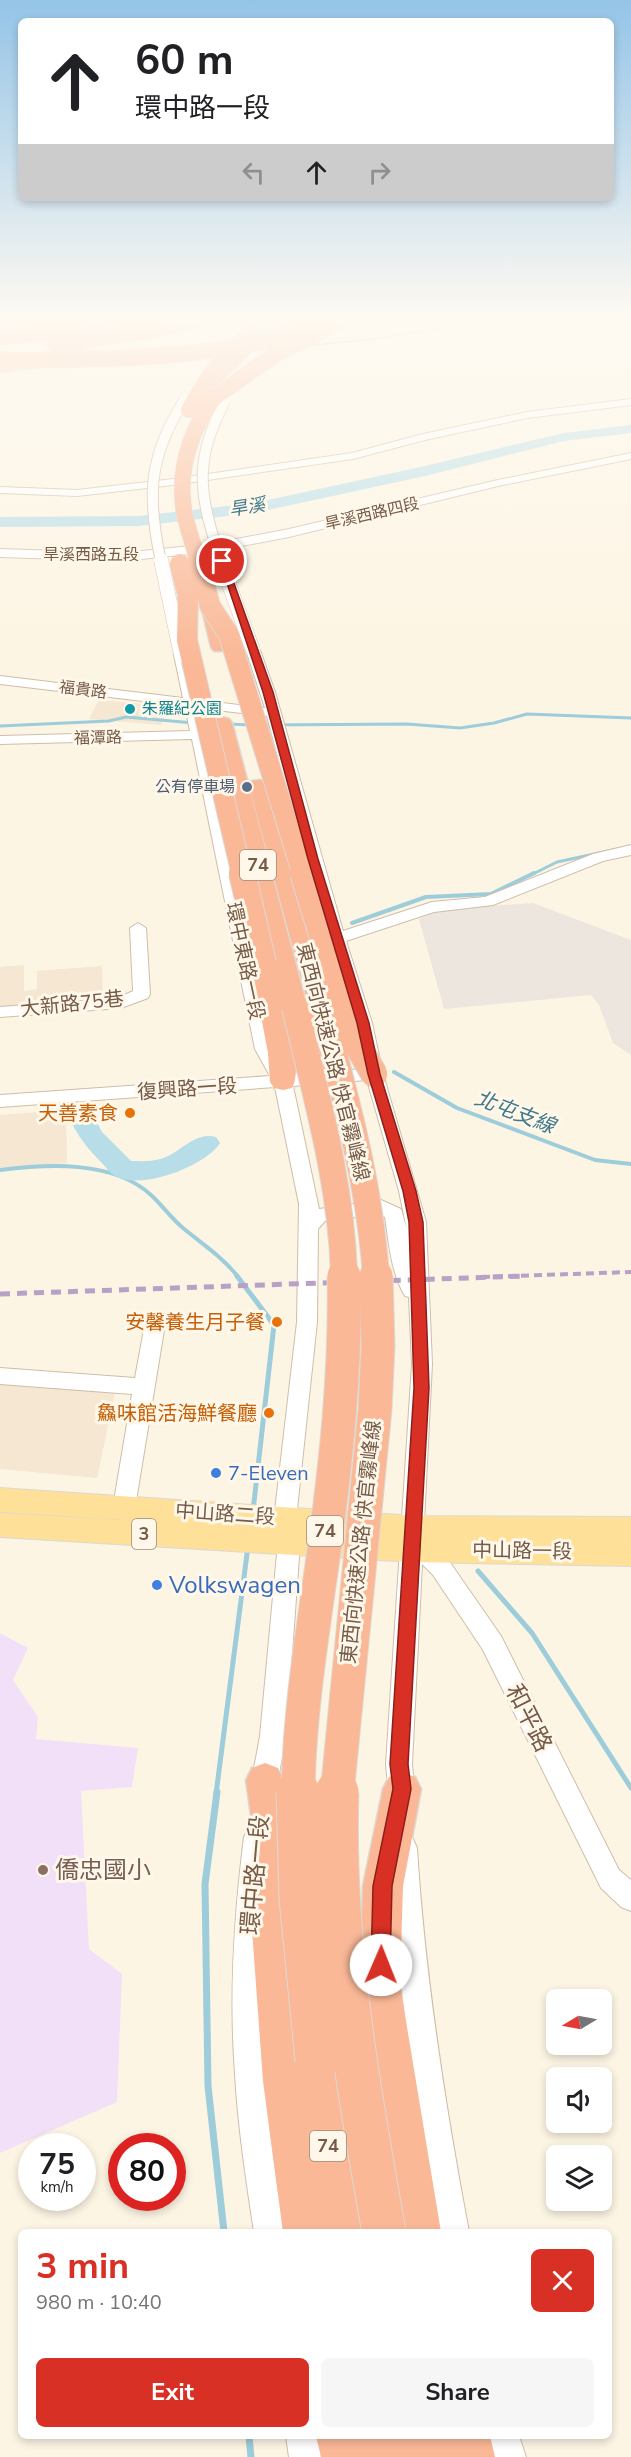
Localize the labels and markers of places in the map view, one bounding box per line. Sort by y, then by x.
pin [196,535,247,586]
place label: 朱羅紀公園 [142,698,222,720]
marker: 朱羅紀公園 [123,702,137,716]
place label: 公有停車場 [155,776,235,798]
marker: 公有停車場 [240,780,254,794]
place label: 天善素食 [38,1100,118,1127]
marker: 天善素食 [123,1106,137,1120]
place label: 安馨養生月子餐 [125,1309,265,1336]
marker: 安馨養生月子餐 [270,1315,284,1329]
place label: 鱻味館活海鮮餐廳 [97,1400,257,1427]
marker: 鱻味館活海鮮餐廳 [262,1406,276,1420]
place label: 7-Eleven [228,1460,309,1487]
marker: 7-Eleven [209,1466,223,1480]
place label: Volkswagen [168,1569,301,1601]
marker: Volkswagen [150,1578,164,1592]
place label: 僑忠國小 [55,1854,151,1886]
marker: 僑忠國小 [36,1863,50,1877]

